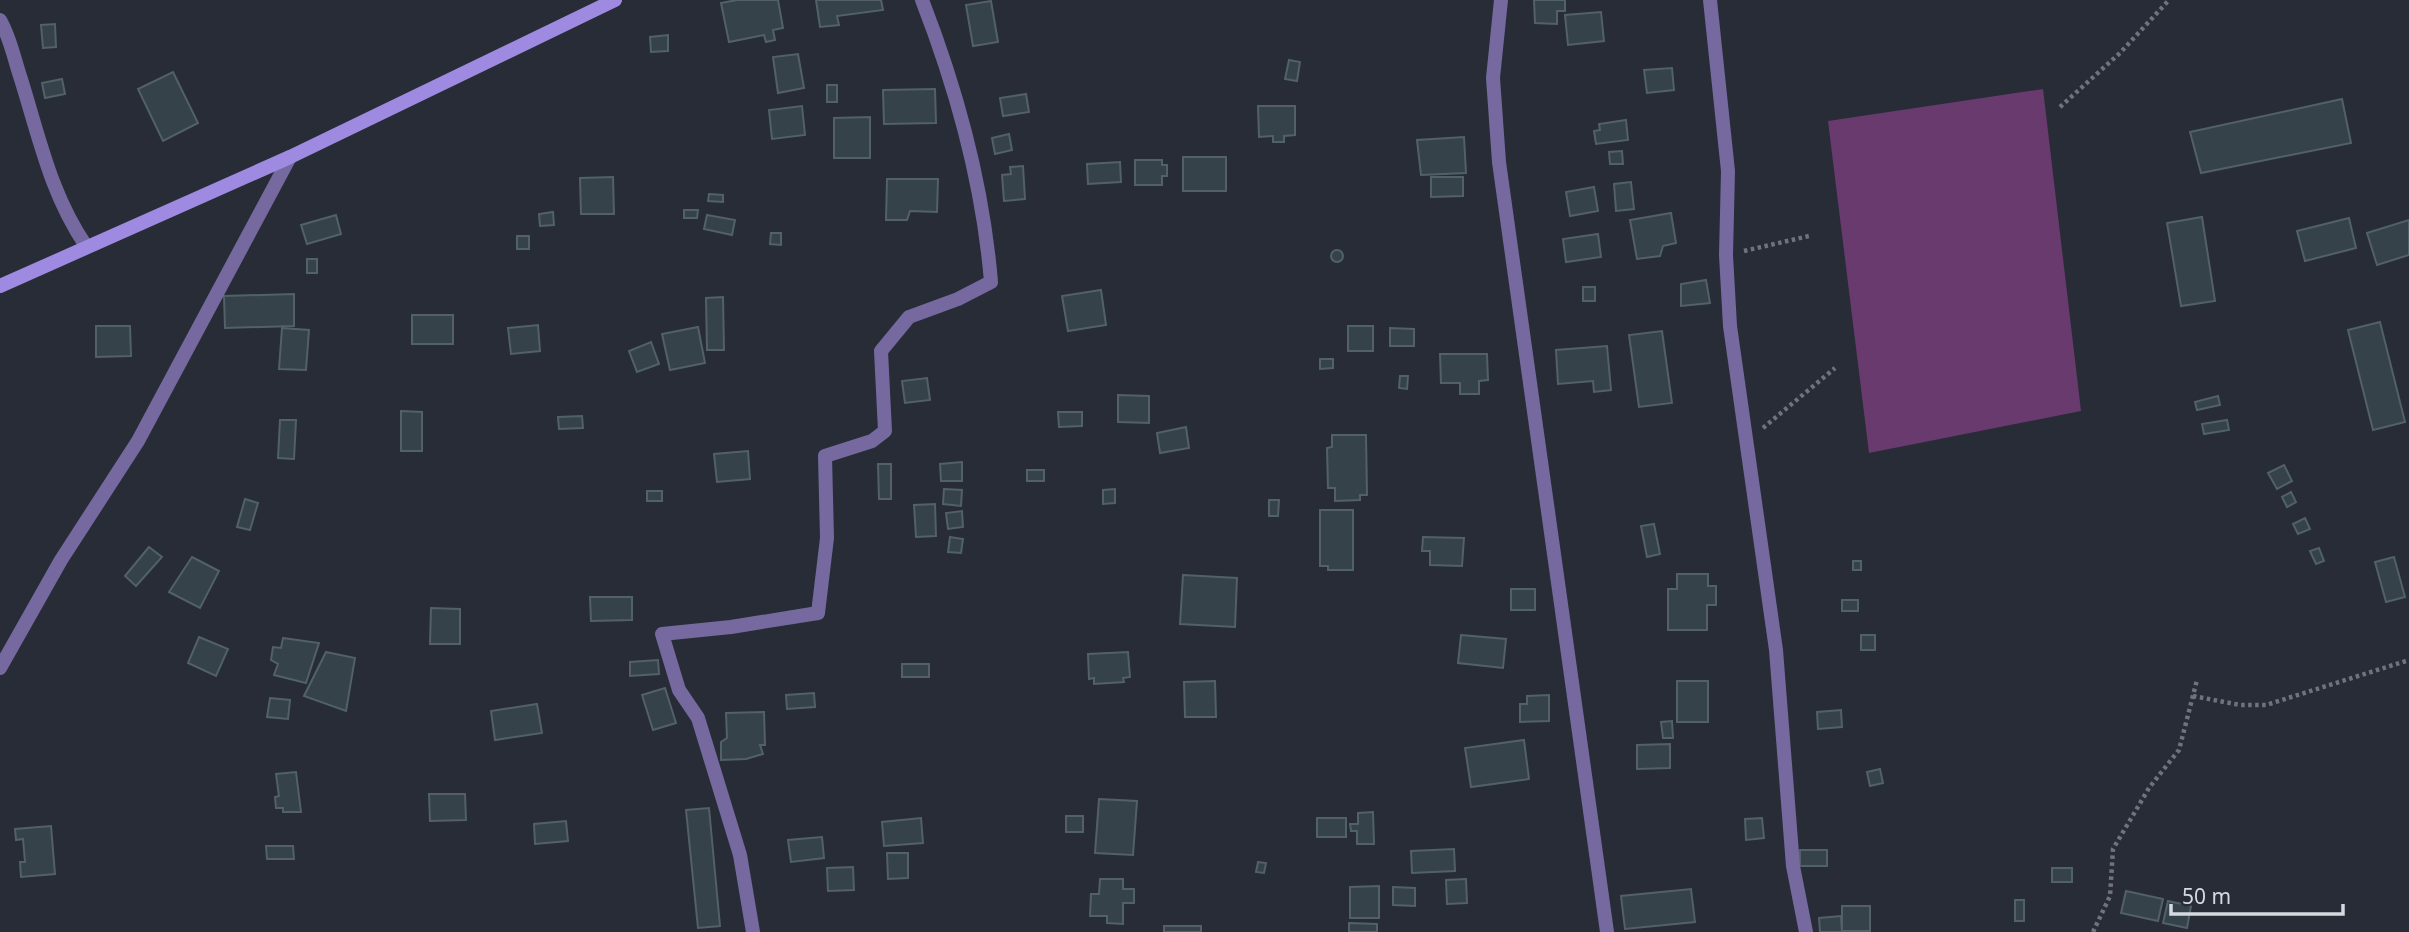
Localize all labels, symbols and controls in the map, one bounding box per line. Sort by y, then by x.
scale bar [2171,872,2342,916]
text: 50 m [2182,882,2231,910]

